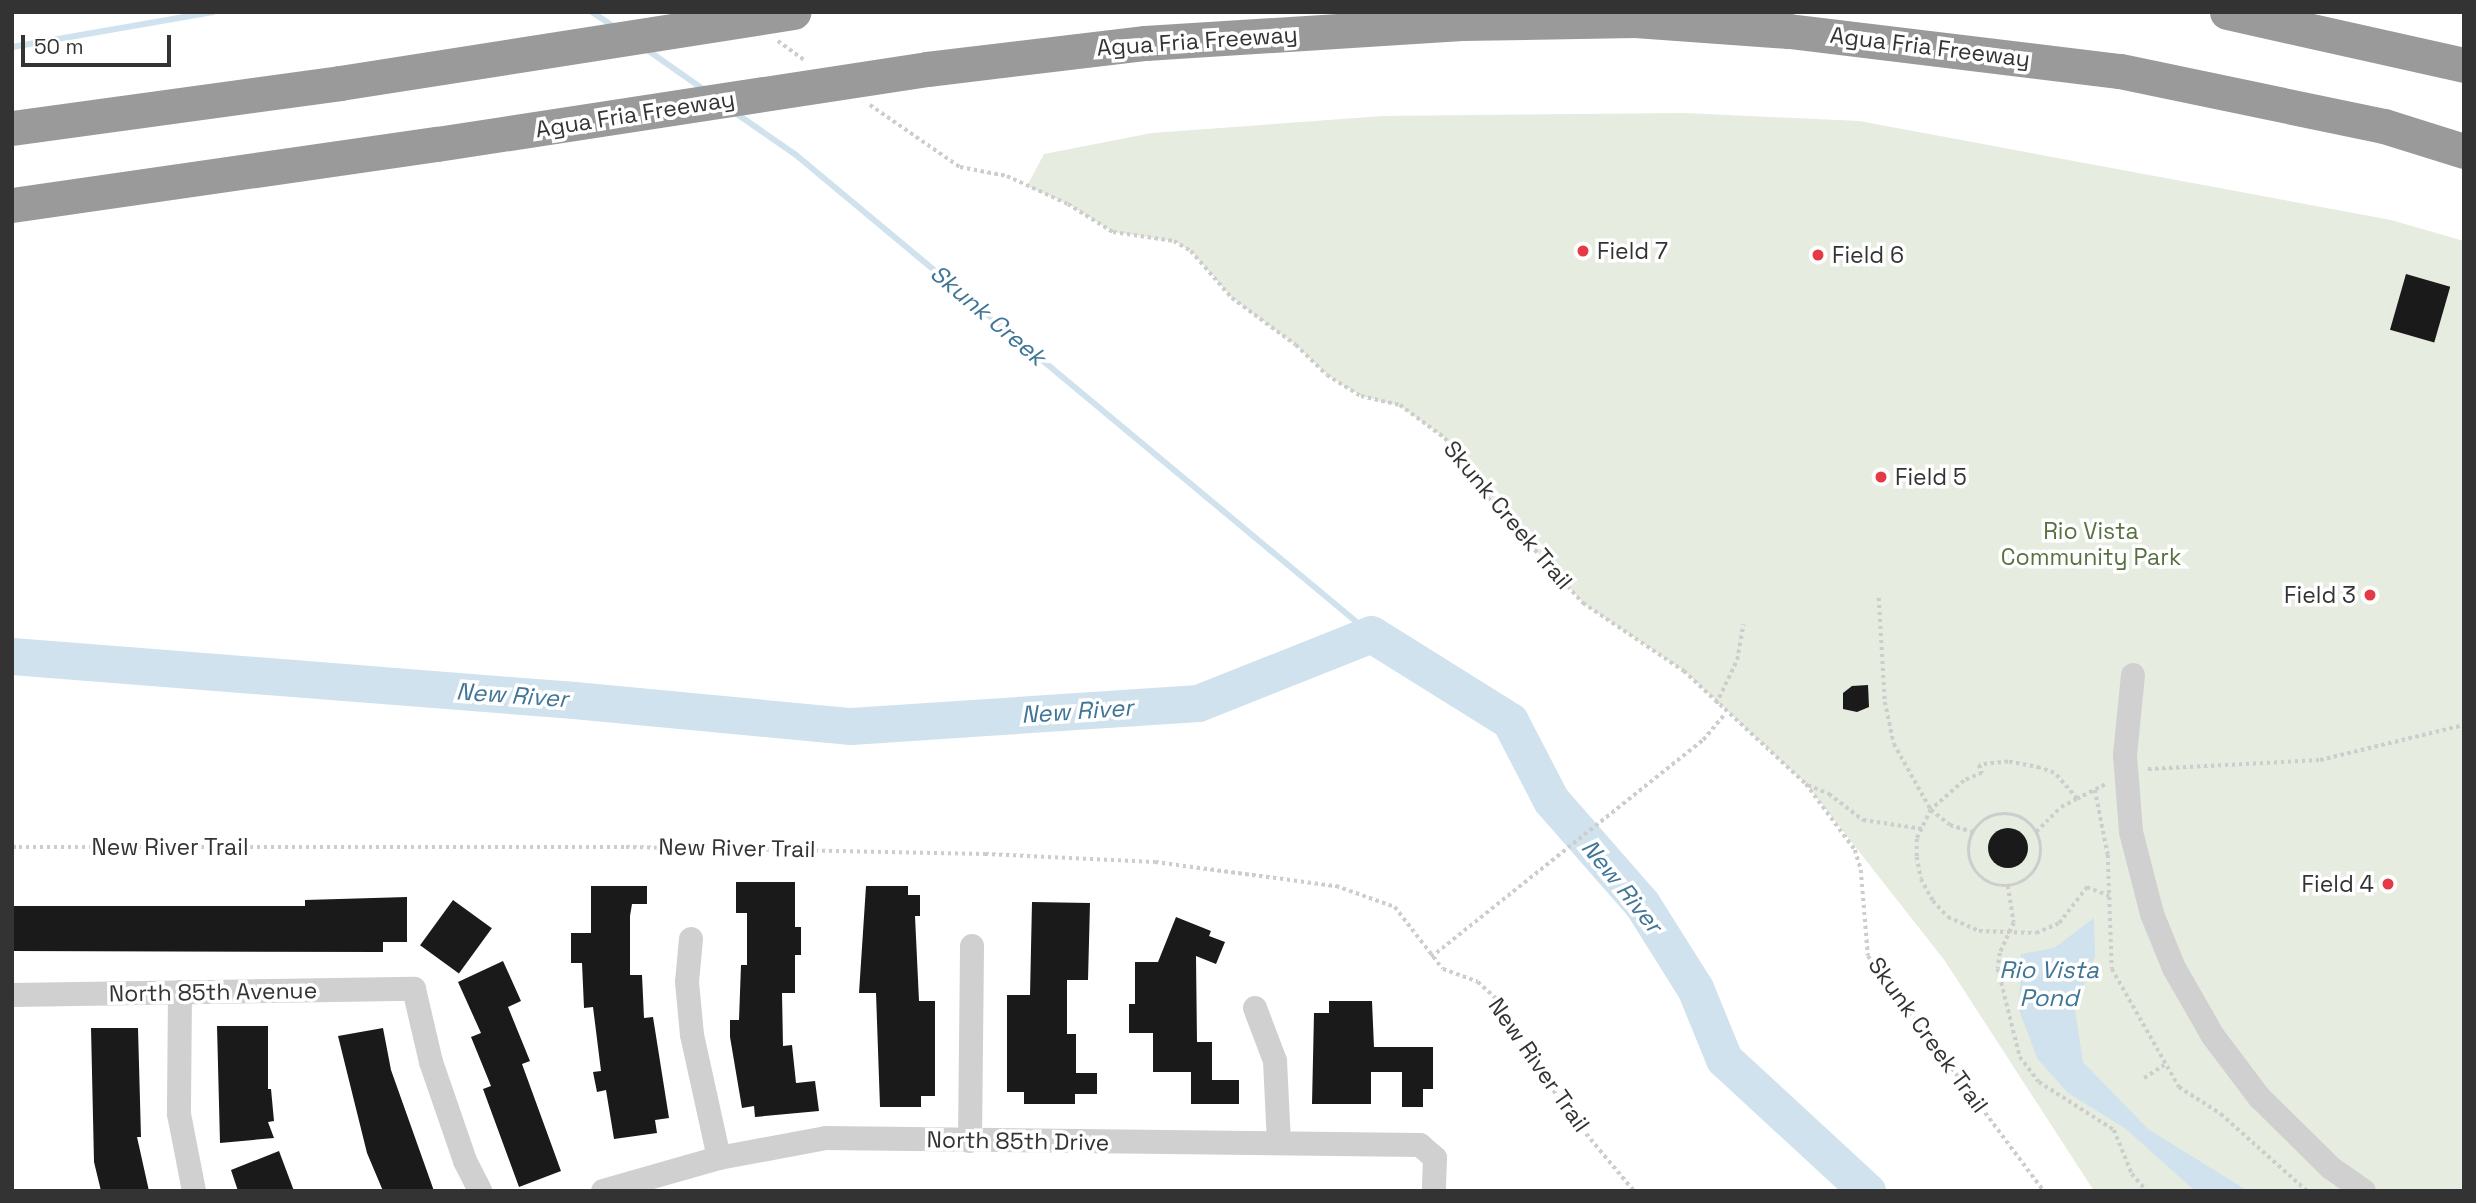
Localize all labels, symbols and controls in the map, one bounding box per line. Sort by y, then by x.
street label: Agua Fria Freeway [1096,20,1298,62]
scale bar [24,21,175,65]
street label: Agua Fria Freeway [1828,21,2032,73]
text: 50 m [34,33,84,60]
street label: Agua Fria Freeway [533,85,737,143]
place label: Field 7 [1597,237,1668,265]
place label: Field 6 [1832,241,1904,269]
marker: Field 7 [1575,243,1591,259]
marker: Field 6 [1810,247,1826,263]
water label: Skunk Creek [925,259,1051,371]
street label: Skunk Creek Trail [1438,435,1578,595]
place label: Field 5 [1895,463,1967,491]
marker: Field 5 [1873,469,1889,485]
park label: Rio Vista Community Park [2001,517,2181,571]
place label: Field 3 [2284,581,2356,609]
marker: Field 3 [2362,587,2378,603]
water label: New River [455,677,569,713]
water label: New River [1020,693,1134,729]
street label: New River Trail [91,833,249,861]
street label: New River Trail [658,833,816,863]
water label: New River [1576,833,1668,939]
place label: Field 4 [2302,870,2374,898]
marker: Field 4 [2380,876,2396,892]
street label: Skunk Creek Trail [1862,952,1994,1118]
water label: Rio Vista Pond [1999,956,2099,1012]
street label: North 85th Avenue [108,976,318,1008]
street label: New River Trail [1482,992,1596,1138]
street label: North 85th Drive [927,1126,1109,1156]

